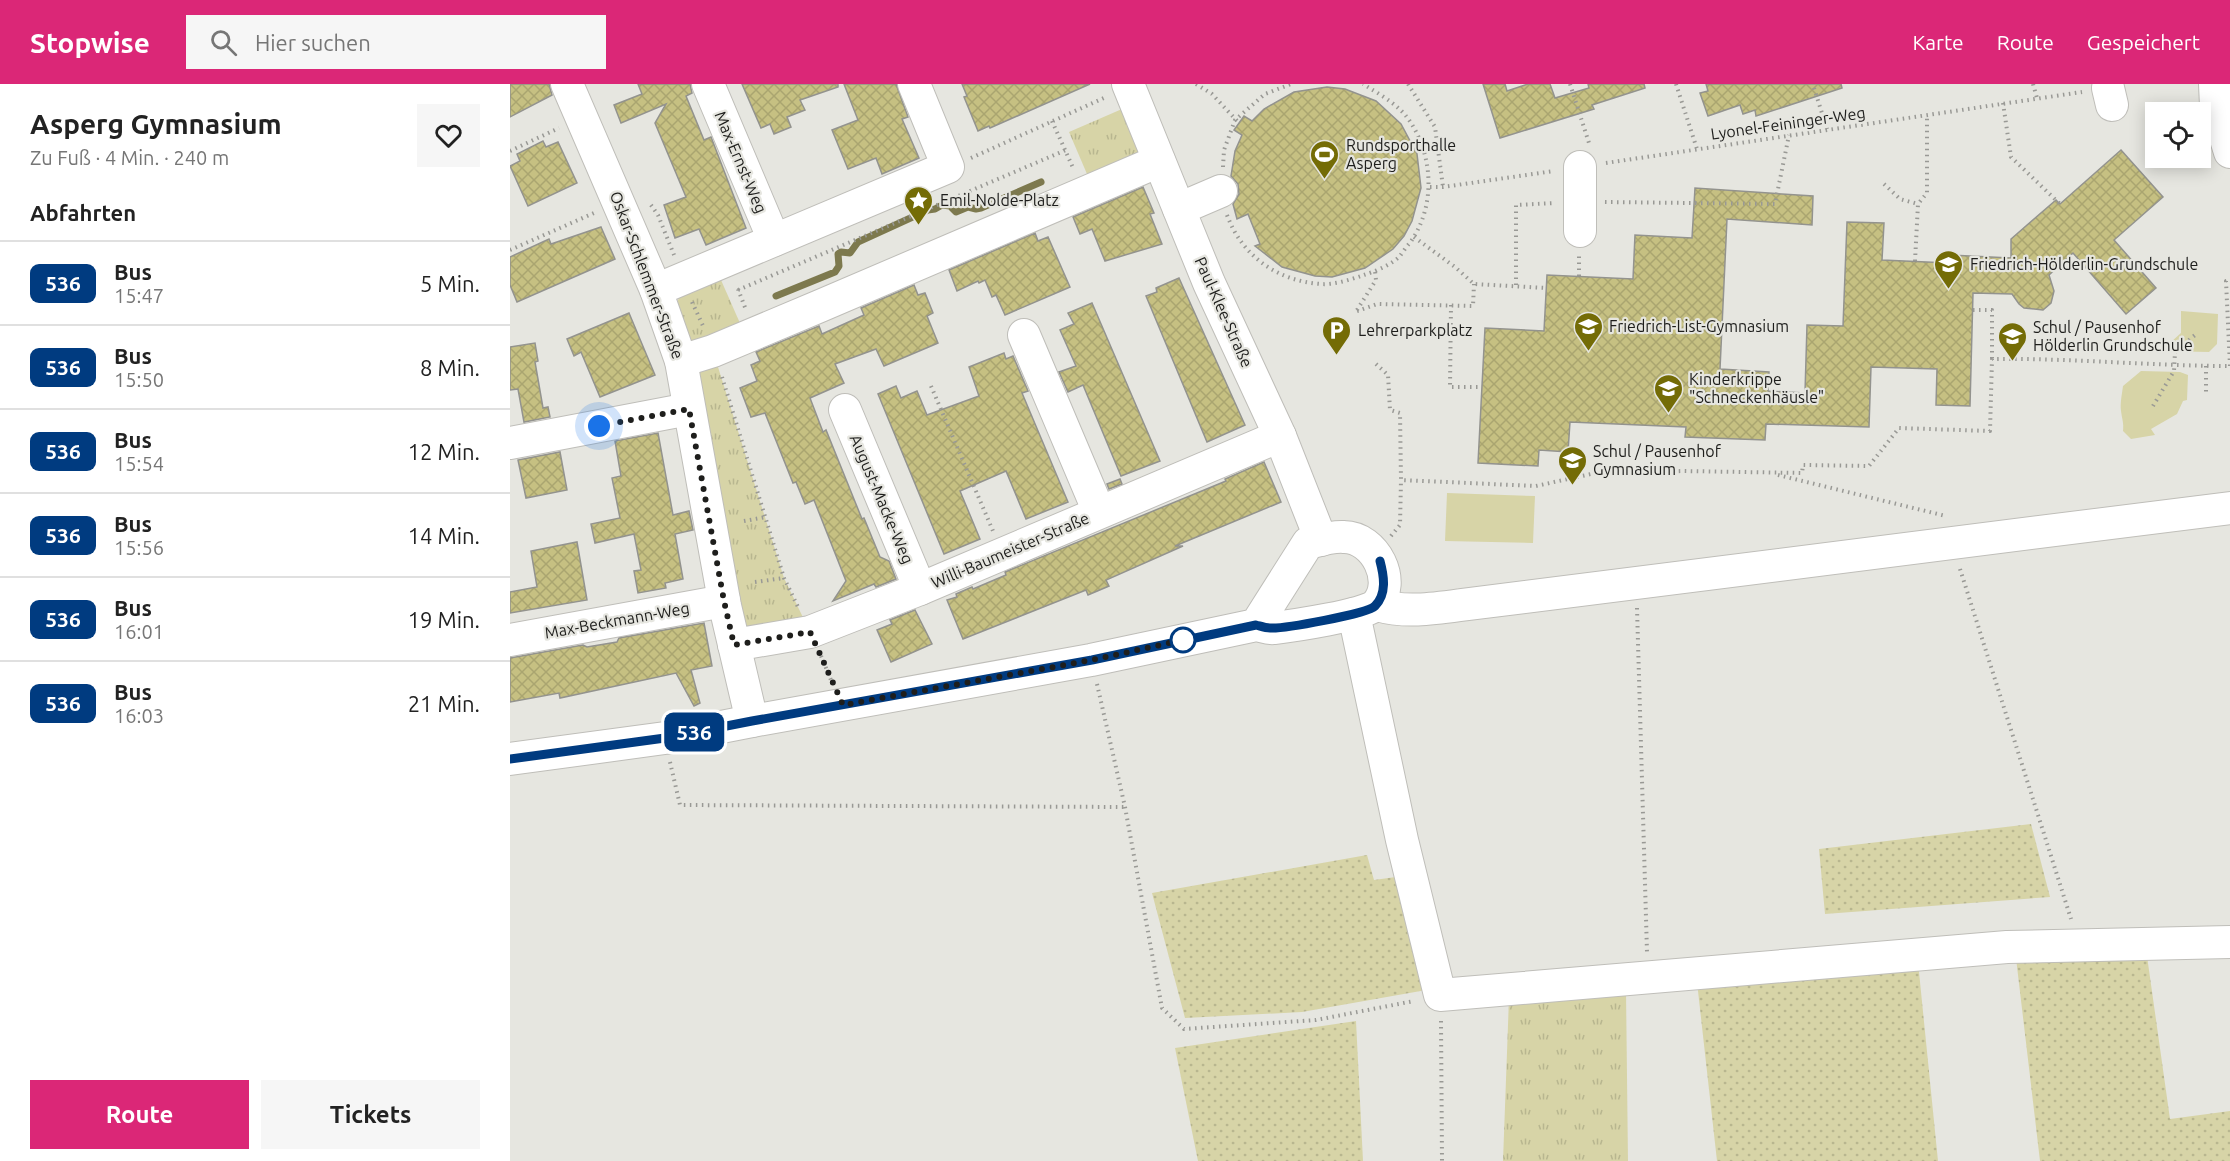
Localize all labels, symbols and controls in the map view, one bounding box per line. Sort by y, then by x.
search box [186,15,606,69]
icon: search [207,26,240,59]
text: Stopwise [30,27,150,58]
text: Hier suchen [255,30,371,55]
text: Karte [1912,30,1964,54]
text: Route [1997,30,2054,54]
text: Gespeichert [2087,30,2200,54]
map controls [2145,102,2211,168]
button: locate [2145,102,2211,168]
street label: Lyonel-Feininger-Weg [1709,103,1867,143]
button: heart [417,104,480,167]
text: Asperg Gymnasium [30,108,282,139]
street label: Max-Ernst-Weg [711,108,771,216]
place label: Rundsporthalle Asperg [1346,136,1456,172]
sports icon: Rundsporthalle Asperg [1309,138,1341,180]
text: Zu Fuß · 4 Min. · 240 m [30,146,229,169]
place icon: Emil-Nolde-Platz [903,184,935,226]
street label: Oskar-Schlemmer-Straße [607,189,687,361]
place label: Emil-Nolde-Platz [940,191,1059,209]
text: Abfahrten [30,200,136,225]
school or university icon: Friedrich-Hölderlin-Grundschule [1933,248,1965,290]
street label: Paul-Klee-Straße [1192,254,1256,370]
place label: Friedrich-Hölderlin-Grundschule [1970,255,2198,273]
text: Bus [114,259,152,284]
text: 536 [45,271,81,295]
text: 5 Min. [420,271,480,296]
text: 15:47 [114,284,164,307]
school or university icon: Friedrich-List-Gymnasium [1572,310,1604,352]
parking icon: Lehrerparkplatz [1321,314,1353,356]
place label: Friedrich-List-Gymnasium [1609,317,1789,335]
place label: Schul / Pausenhof Hölderlin Grundschule [2033,318,2193,354]
school or university icon: Schul / Pausenhof Hölderlin Grundschule [1996,320,2028,362]
place label: Lehrerparkplatz [1358,321,1472,339]
text: Bus [114,343,152,368]
text: 536 [45,355,81,379]
text: 8 Min. [420,355,480,380]
text: 15:50 [114,368,164,391]
place label: Kinderkrippe "Schneckenhäusle" [1689,370,1824,406]
school or university icon: Kinderkrippe "Schneckenhäusle" [1652,372,1684,414]
your location [584,411,614,441]
text: Bus [114,427,152,452]
street label: August-Macke-Weg [847,432,917,566]
text: 536 [45,439,81,463]
text: 12 Min. [408,439,480,464]
place label: Schul / Pausenhof Gymnasium [1593,442,1722,478]
school or university icon: Schul / Pausenhof Gymnasium [1556,444,1588,486]
text: 15:54 [114,452,164,475]
street label: Willi-Baumeister-Straße [928,509,1092,591]
text: Bus [114,511,152,536]
text: 536 [45,523,81,547]
text: 14 Min. [408,523,480,548]
text: 15:56 [114,536,164,559]
text: Bus [114,595,152,620]
street label: Max-Beckmann-Weg [543,598,691,642]
text: 536 [45,607,81,631]
text: 19 Min. [408,607,480,632]
text: 16:01 [114,620,164,643]
unlabelled marker [1170,627,1196,653]
text: Bus [114,679,152,704]
text: 536 [45,691,81,715]
text: 21 Min. [408,691,480,716]
text: 16:03 [114,704,164,727]
line badge: 536 [660,712,729,752]
text: 536 [676,720,712,744]
button: Route [30,1080,249,1149]
button: Tickets [261,1080,480,1149]

